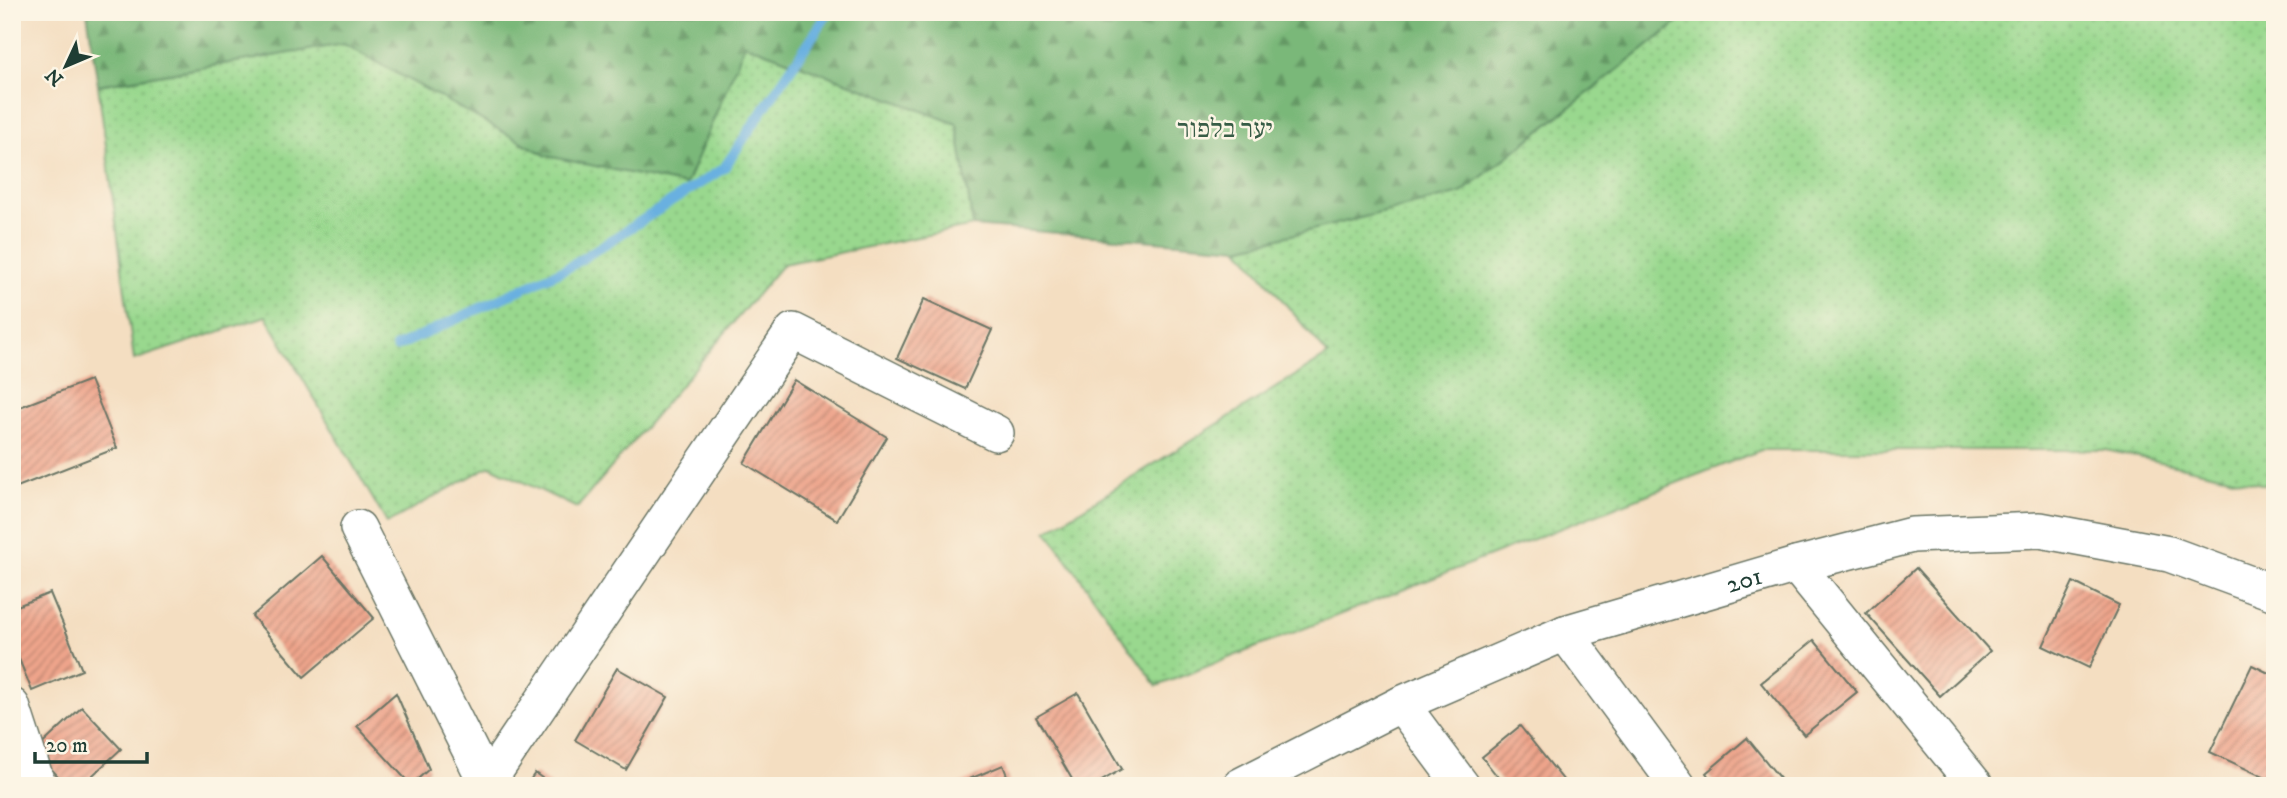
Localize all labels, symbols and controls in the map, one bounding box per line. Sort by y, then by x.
north arrow [32,32,102,102]
text: N [41,63,69,90]
park label: יער בלפור [1177,113,1273,146]
street label: 201 [1722,559,1766,601]
scale bar [35,721,147,765]
text: 20 m [46,733,88,759]

